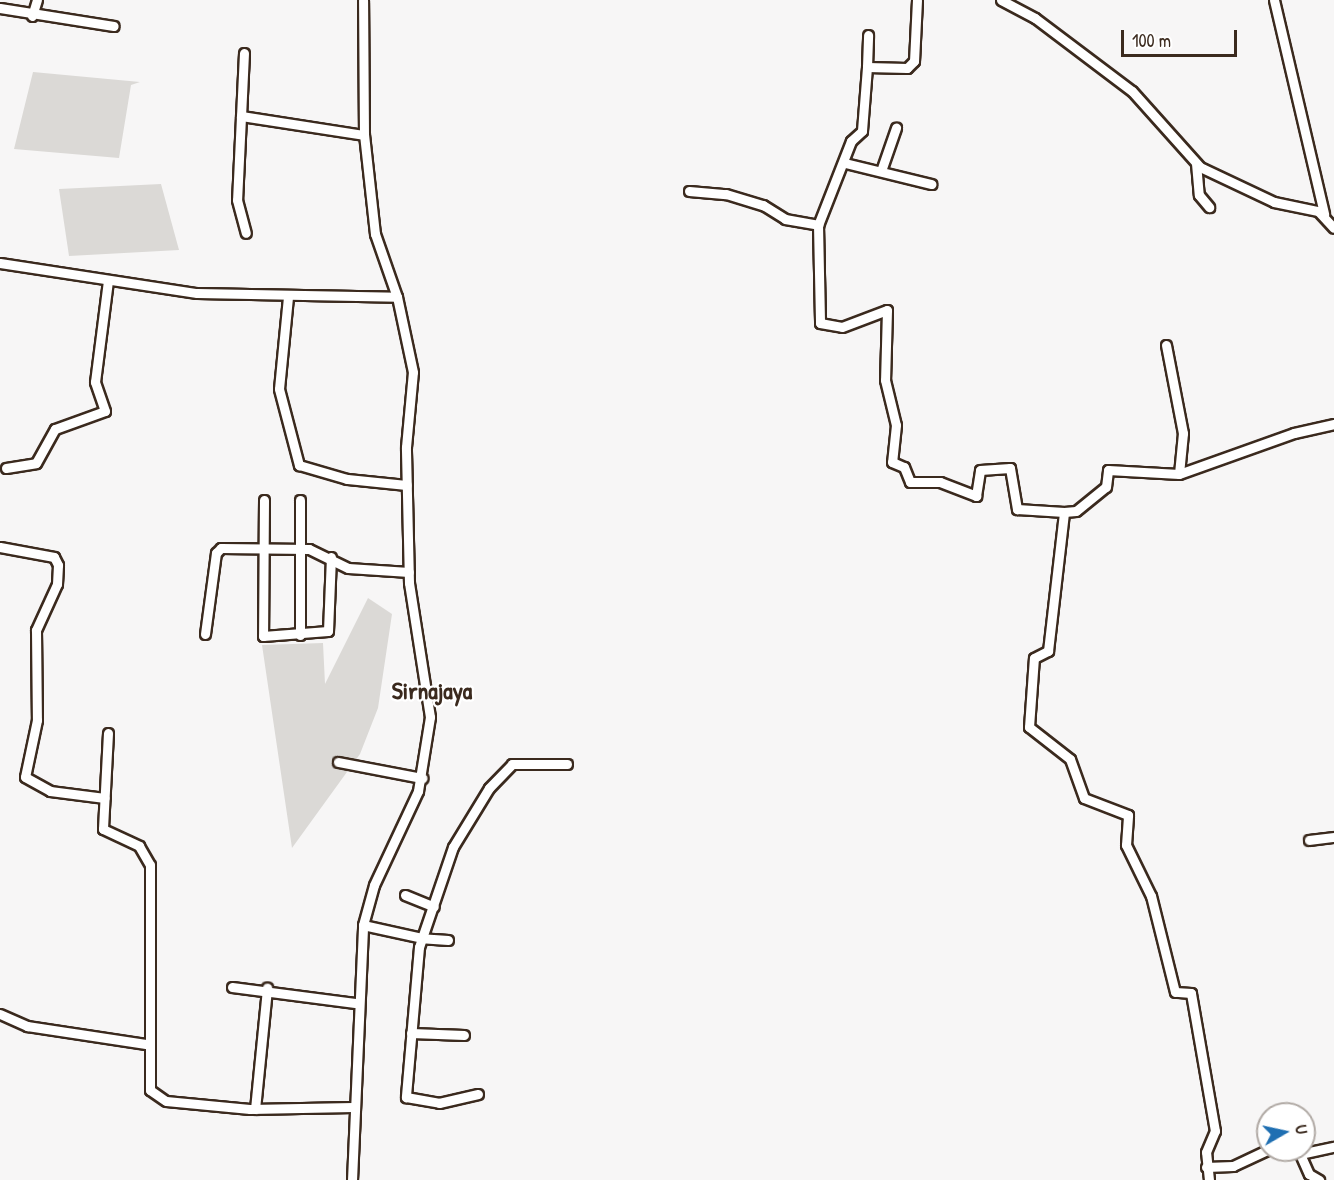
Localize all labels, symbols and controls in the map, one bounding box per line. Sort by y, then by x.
scale bar [1124,18,1240,56]
text: 100 m [1132,28,1171,53]
district label: Sirnajaya [392,677,472,705]
north arrow [1256,1102,1316,1162]
text: U [1290,1123,1313,1136]

